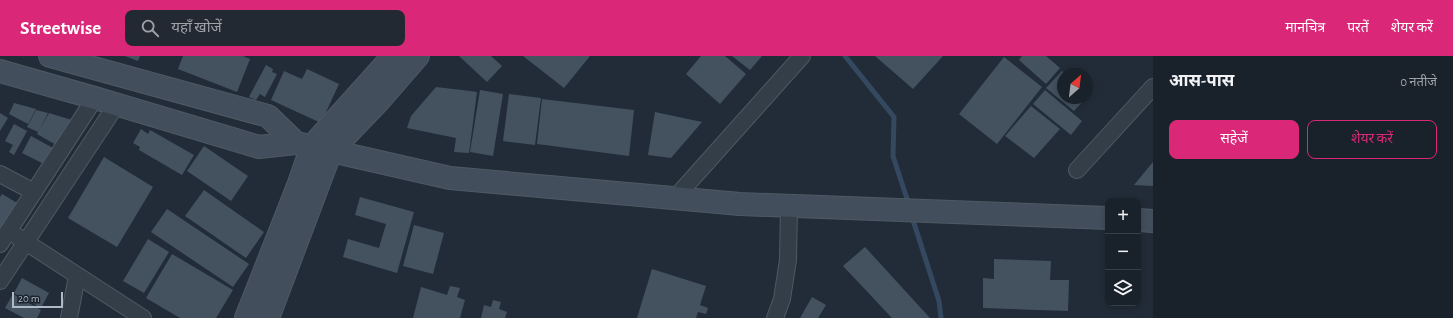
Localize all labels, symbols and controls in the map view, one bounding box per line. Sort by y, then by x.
search box [125,10,405,46]
icon: search [139,17,161,39]
text: Streetwise [20,19,101,38]
text: यहाँ खोजें [171,20,222,35]
text: मानचित्र [1285,21,1325,35]
text: परतें [1347,21,1369,35]
text: शेयर करें [1391,21,1433,35]
north arrow [1057,68,1093,104]
text: आस-पास [1169,72,1234,89]
text: 0 नतीजे [1400,76,1437,89]
button: सहेजें [1169,120,1299,159]
button: शेयर करें [1307,120,1437,159]
map controls [1105,198,1141,306]
button: + [1105,198,1141,234]
button: − [1105,234,1141,270]
button: layers [1105,270,1141,306]
scale bar [12,290,63,309]
text: 20 m [18,293,39,304]

